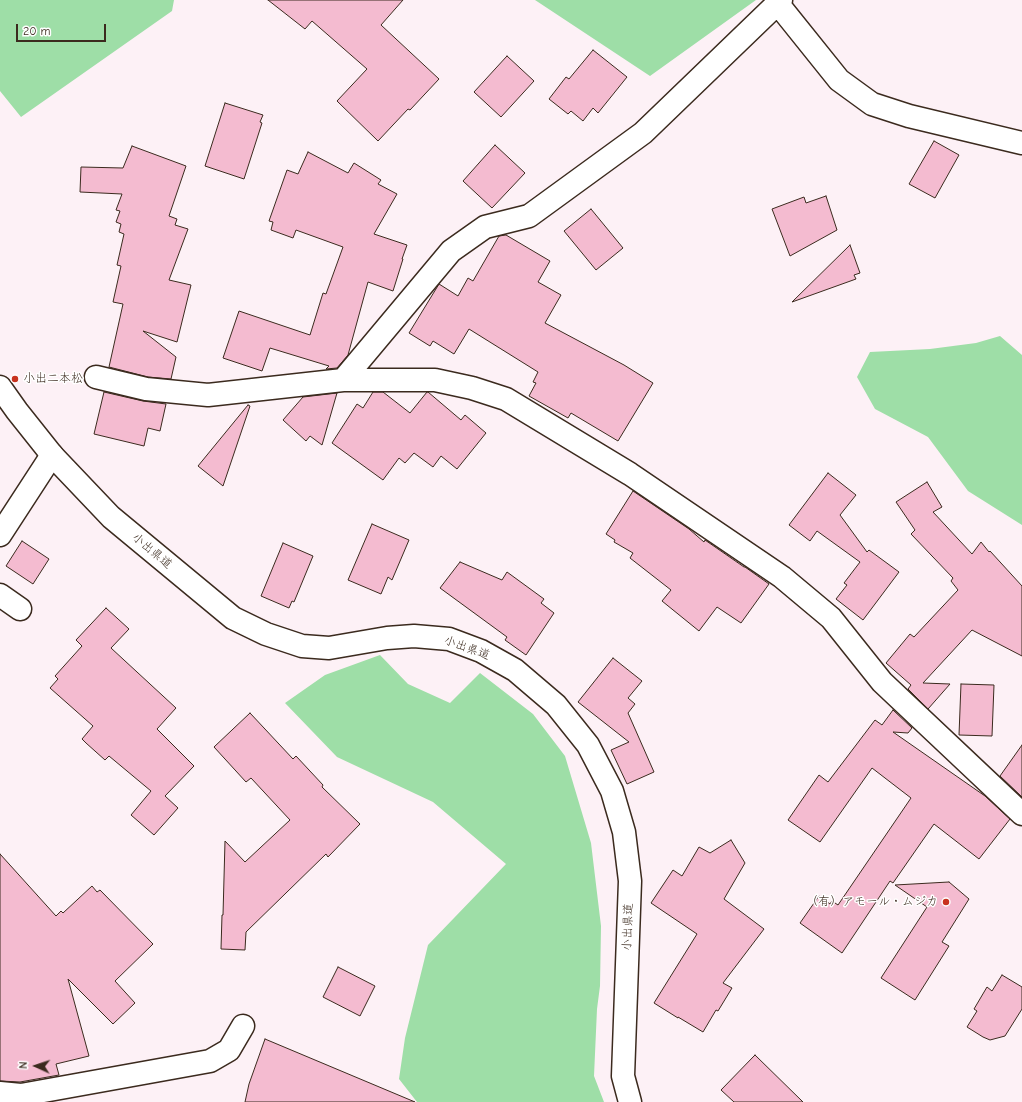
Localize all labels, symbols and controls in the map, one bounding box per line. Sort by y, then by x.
scale bar [18,16,108,42]
text: 20 m [23,24,51,38]
place label: 小出二本松 [23,372,83,386]
marker: 小出二本松 [10,374,20,384]
street label: 小出県道 [129,530,175,572]
street label: 小出県道 [442,633,492,663]
place label: （有）アモール・ムジカ [806,895,938,909]
marker: （有）アモール・ムジカ [941,897,951,907]
street label: 小出県道 [620,903,636,951]
north arrow [16,1046,56,1086]
text: N [17,1061,30,1069]

